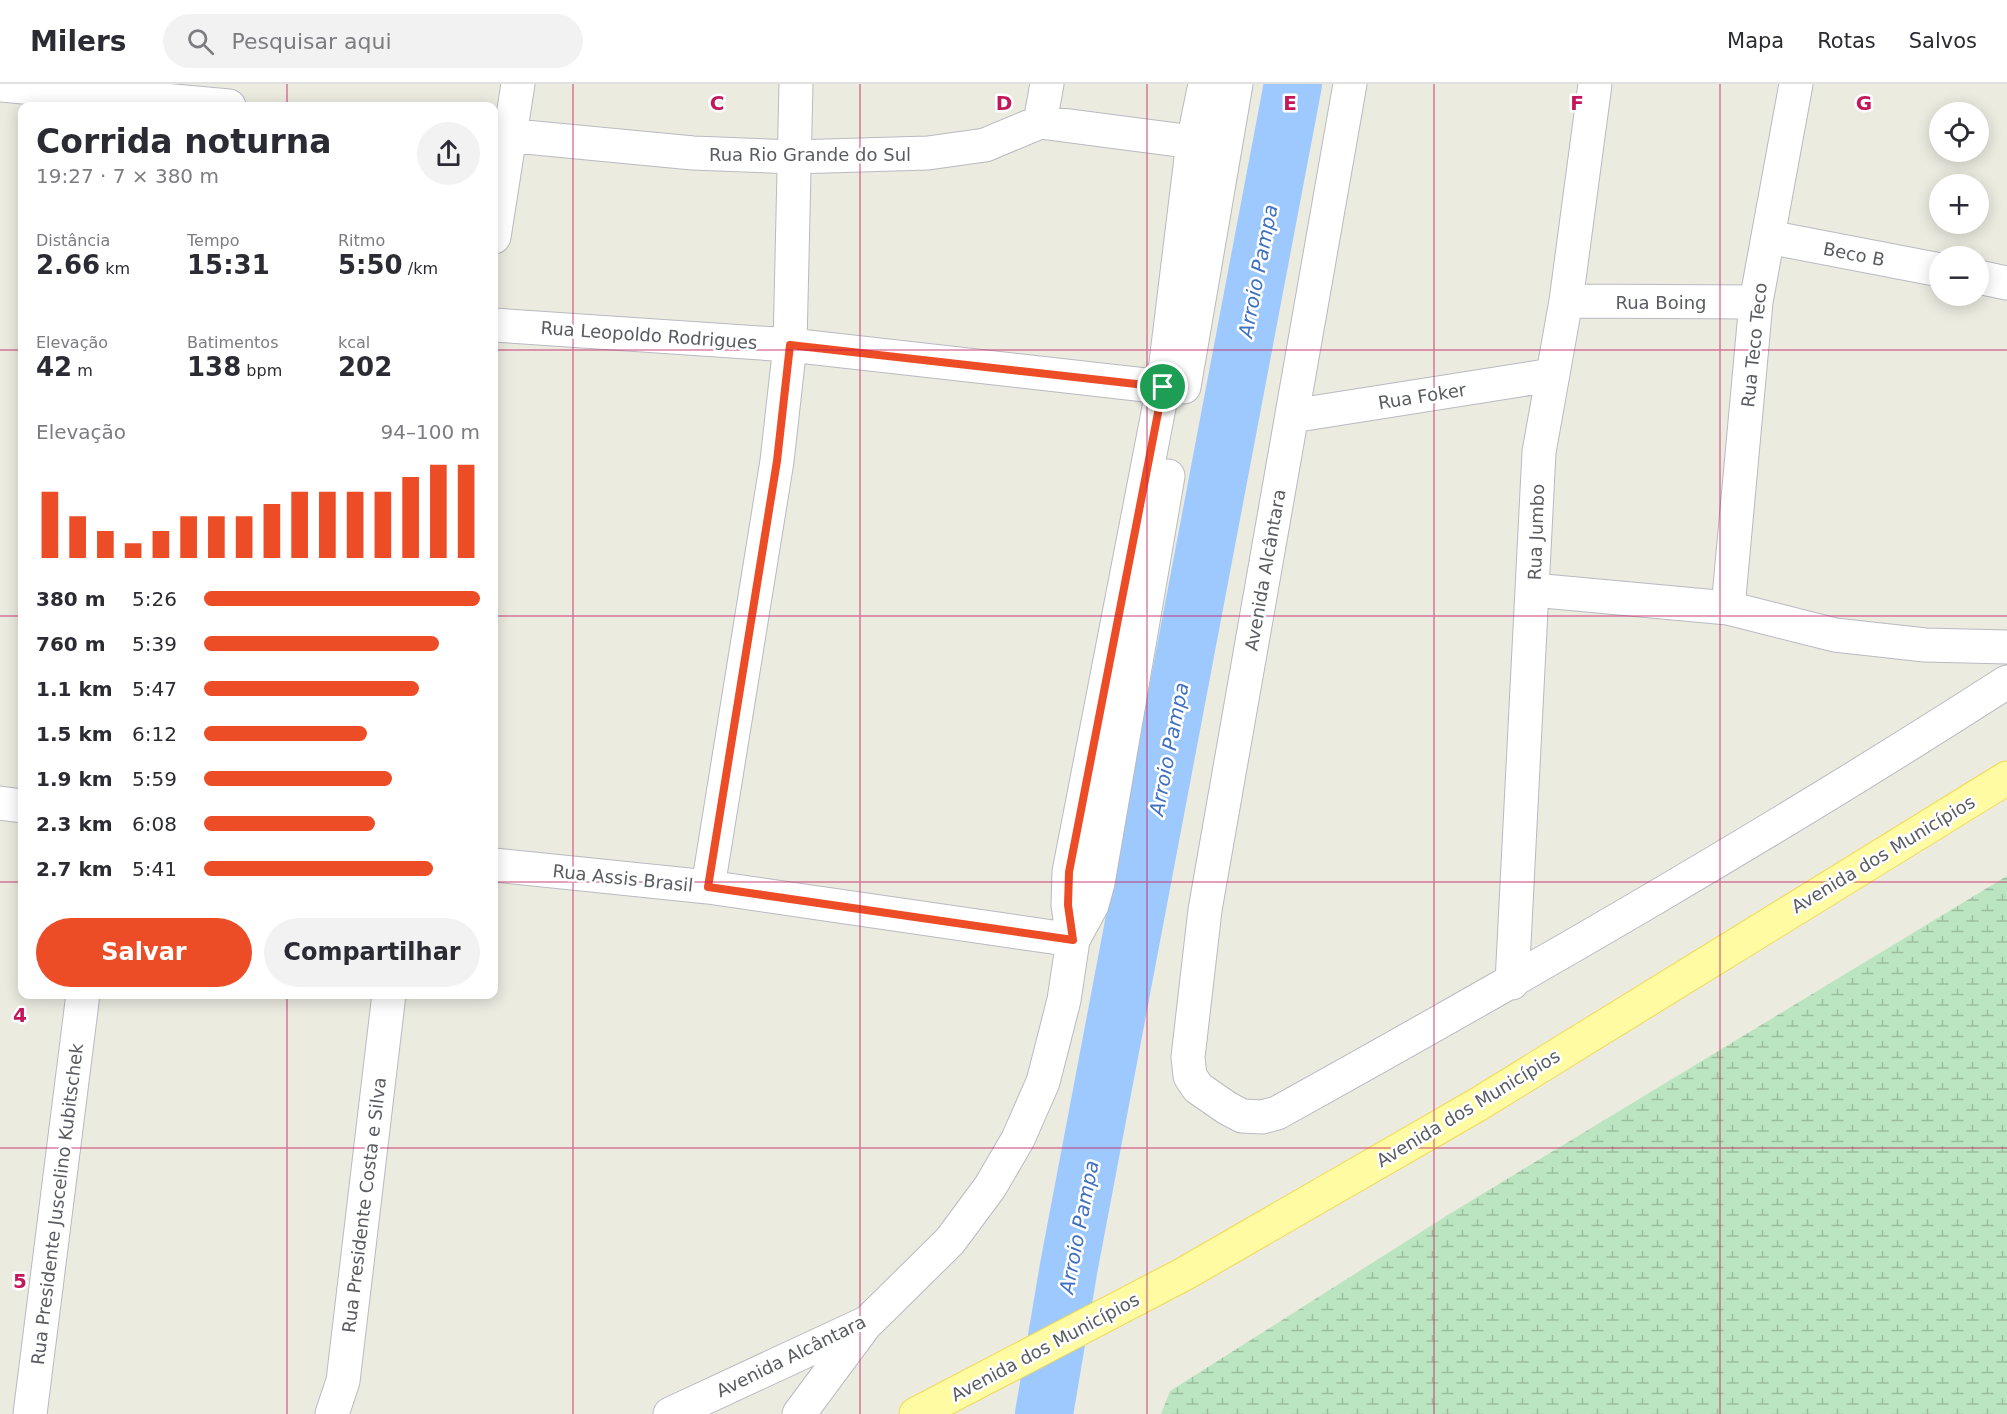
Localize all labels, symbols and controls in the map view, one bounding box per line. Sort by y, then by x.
search box [163,14,583,68]
text: Milers [30,25,127,58]
icon: search [184,25,217,58]
text: Pesquisar aqui [232,29,392,54]
text: Mapa [1727,29,1784,53]
text: Rotas [1817,29,1876,53]
text: Salvos [1909,29,1977,53]
text: C [710,91,724,115]
text: D [996,91,1012,115]
text: E [1283,91,1297,115]
text: F [1570,91,1584,115]
text: G [1856,91,1872,115]
map controls [1929,102,1989,306]
button: locate [1929,102,1989,162]
text: Corrida noturna [36,122,332,161]
button: share [417,122,480,185]
street label: Rua Rio Grande do Sul [709,144,911,165]
text: 19:27 · 7 × 380 m [36,164,219,188]
button: + [1929,174,1989,234]
water label: Arroio Pampa [1233,202,1283,342]
text: Distância [36,231,110,250]
text: Tempo [187,231,239,250]
text: Ritmo [338,231,385,250]
street label: Beco B [1821,238,1887,270]
button: − [1929,246,1989,306]
text: 2.66 [36,250,100,280]
text: 15:31 [187,250,270,280]
text: 5:50 [338,250,403,280]
text: km [100,259,130,278]
text: /km [403,259,438,278]
street label: Rua Teco Teco [1737,282,1771,408]
street label: Rua Boing [1615,292,1707,313]
street label: Rua Leopoldo Rodrigues [540,317,758,353]
text: Elevação [36,333,108,352]
text: Batimentos [187,333,278,352]
text: kcal [338,333,370,352]
text: 42 [36,352,72,382]
text: 138 [187,352,241,382]
text: 202 [338,352,392,382]
text: m [72,361,93,380]
text: bpm [241,361,282,380]
pin [1137,361,1188,412]
icon: arrive [1146,370,1179,403]
street label: Rua Foker [1376,379,1468,413]
text: Elevação [36,420,126,444]
text: 94–100 m [381,420,480,444]
street label: Rua Jumbo [1524,483,1548,581]
street label: Avenida Alcântara [1240,488,1290,652]
text: 380 m [36,587,106,611]
text: 5:26 [132,587,177,611]
text: 760 m [36,632,106,656]
text: 5:39 [132,632,177,656]
text: 1.1 km [36,677,113,701]
text: 5:47 [132,677,177,701]
water label: Arroio Pampa [1144,680,1194,820]
text: 1.5 km [36,722,113,746]
text: 6:12 [132,722,177,746]
text: 1.9 km [36,767,113,791]
text: 5:59 [132,767,177,791]
street label: Avenida dos Municípios [1788,791,1978,917]
text: 2.3 km [36,812,113,836]
text: 6:08 [132,812,177,836]
text: 2.7 km [36,857,113,881]
text: 5:41 [132,857,177,881]
street label: Rua Assis Brasil [552,860,694,896]
button: Salvar [36,918,252,987]
button: Compartilhar [264,918,480,987]
text: 4 [13,1003,27,1027]
street label: Rua Presidente Juscelino Kubitschek [27,1041,87,1366]
street label: Avenida dos Municípios [1373,1045,1563,1171]
street label: Rua Presidente Costa e Silva [338,1076,390,1334]
water label: Arroio Pampa [1054,1158,1104,1298]
text: 5 [13,1269,27,1293]
street label: Avenida dos Municípios [947,1288,1143,1406]
street label: Avenida Alcântara [713,1311,869,1401]

